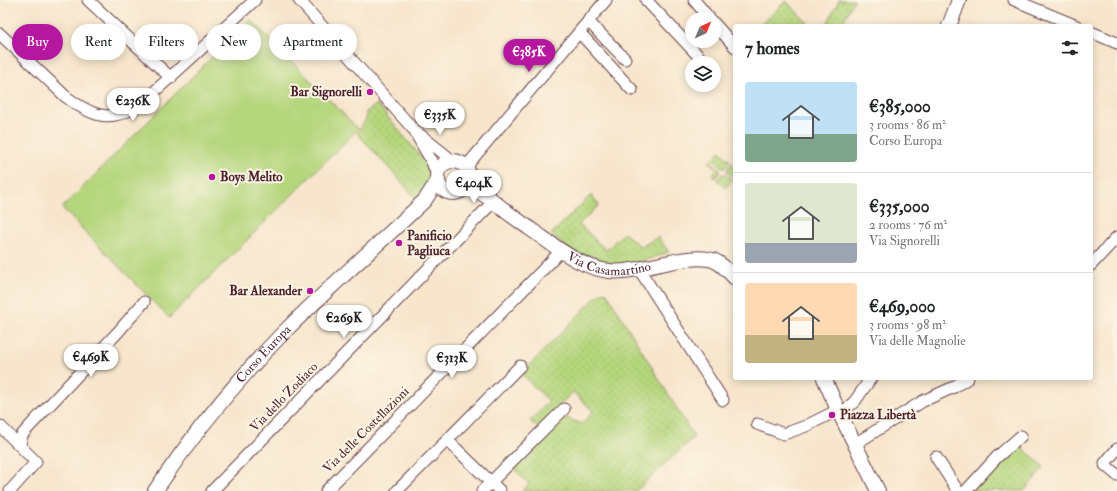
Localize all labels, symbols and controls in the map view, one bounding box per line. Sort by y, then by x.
north arrow [685,12,721,48]
map controls [685,12,721,92]
chip: Buy [12,24,63,60]
chip: Rent [71,24,126,60]
chip: Filters [134,24,198,60]
chip: New [206,24,261,60]
chip: Apartment [269,24,357,60]
icon: filters [1059,37,1081,59]
text: 7 homes [745,38,800,59]
pin: €385K [501,39,557,73]
text: €385K [512,44,546,60]
button: layers [685,56,721,92]
place label: Bar Signorelli [290,84,363,101]
marker: Bar Signorelli [365,87,375,97]
pin: €236K [105,88,161,122]
text: €236K [116,93,150,109]
text: €385,000 [869,96,931,117]
icon: home [777,98,825,146]
pin: €335K [412,102,468,136]
text: €335K [424,107,456,123]
text: 3 rooms · 86 m² [869,117,946,133]
text: Corso Europa [869,133,942,149]
place label: Boys Melito [220,169,283,186]
pin: €404K [446,170,502,204]
marker: Boys Melito [207,172,217,182]
text: €404K [455,175,493,191]
text: €335,000 [869,196,929,217]
icon: home [777,199,825,247]
text: 2 rooms · 76 m² [869,217,947,233]
place label: Panificio Pagliuca [407,228,453,260]
text: Via Signorelli [869,233,940,249]
marker: Panificio Pagliuca [394,238,404,248]
street label: Via Casamartino [564,248,652,279]
place label: Bar Alexander [229,283,303,299]
marker: Bar Alexander [305,286,315,296]
text: €469,000 [869,296,936,317]
icon: home [777,299,825,347]
pin: €269K [316,305,372,339]
text: €269K [326,310,362,326]
text: 3 rooms · 98 m² [869,317,946,333]
street label: Corso Europa [233,321,295,386]
text: Via delle Magnolie [869,333,966,349]
pin: €469K [63,344,119,378]
pin: €313K [424,345,480,379]
text: €469K [73,349,109,365]
text: €313K [436,350,468,366]
street label: Via dello Zodiaco [247,359,321,435]
street label: Via delle Costellazioni [320,383,413,476]
place label: Piazza Libertà [840,407,917,423]
marker: Piazza Libertà [827,410,837,420]

